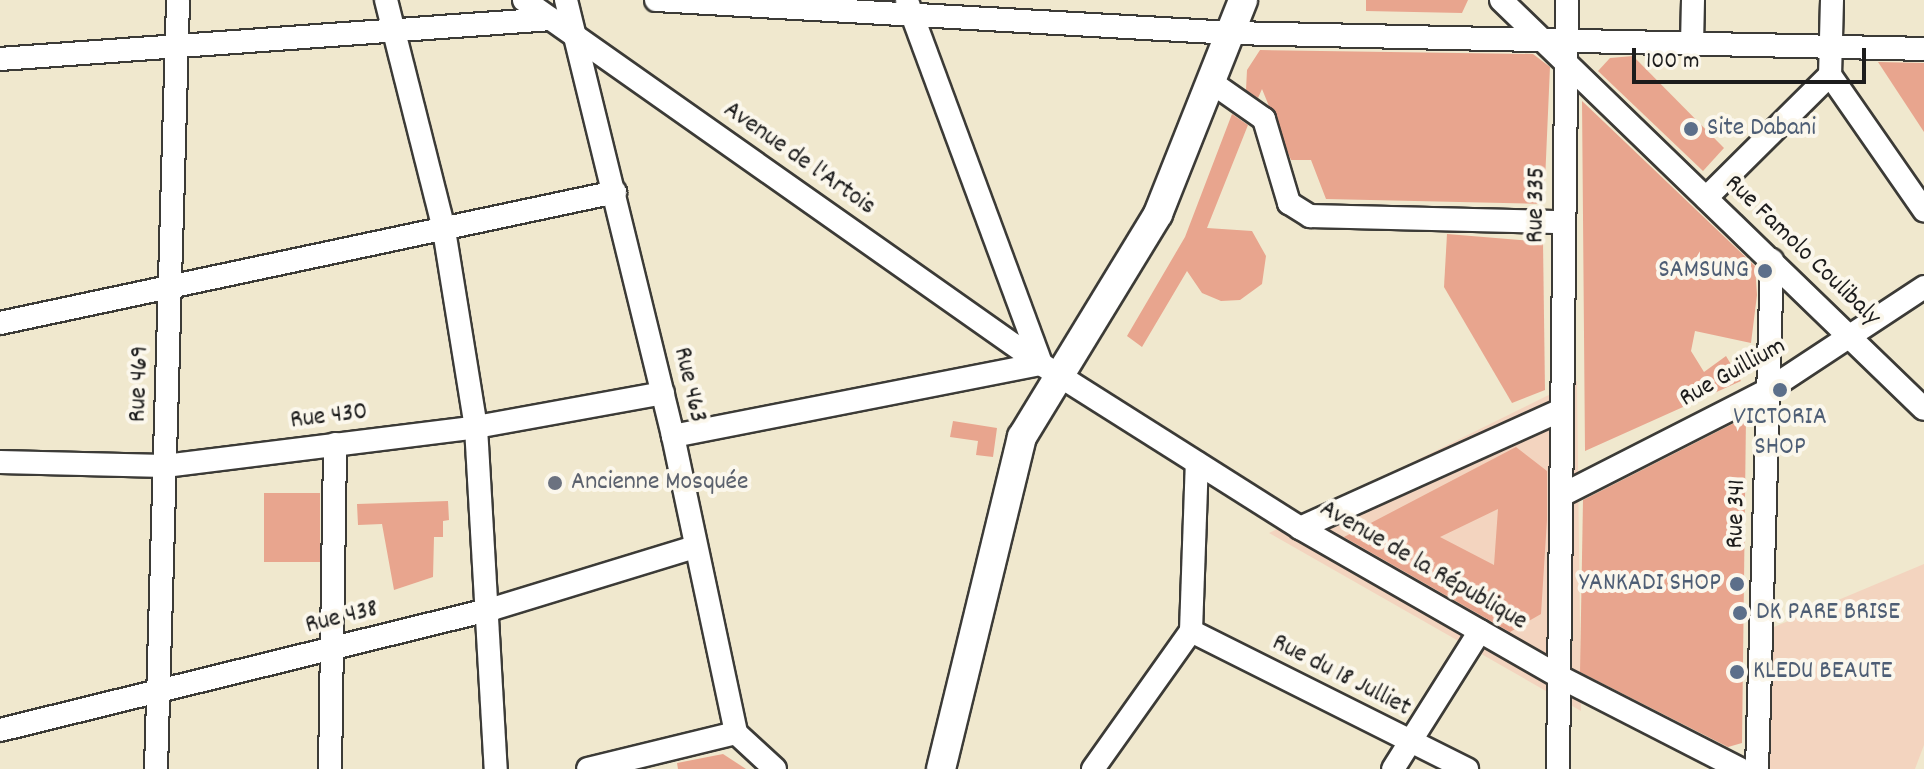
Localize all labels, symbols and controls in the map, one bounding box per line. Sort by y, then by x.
scale bar [1636,32,1870,82]
text: 100 m [1646,45,1699,79]
street label: Avenue de l'Artois [717,95,881,223]
place label: Site Dabani [1707,113,1816,145]
marker: Site Dabani [1682,120,1700,138]
street label: Rue 335 [1521,167,1553,243]
street label: Rue Famolo Coulibaly [1717,169,1887,333]
place label: SAMSUNG [1658,255,1749,287]
marker: SAMSUNG [1756,262,1774,280]
street label: Rue Guillium [1674,331,1792,415]
street label: Rue 463 [665,344,713,426]
street label: Rue 469 [123,345,157,423]
marker: VICTORIA SHOP [1771,381,1789,399]
street label: Rue 430 [289,397,369,437]
place label: VICTORIA SHOP [1733,402,1827,464]
place label: Ancienne Mosquée [571,467,748,499]
marker: Ancienne Mosquée [546,474,564,492]
street label: Rue 341 [1720,479,1754,549]
street label: Avenue de la République [1314,494,1532,638]
place label: YANKADI SHOP [1579,568,1721,600]
marker: YANKADI SHOP [1728,575,1746,593]
street label: Rue 438 [302,594,382,642]
place label: DK PARE BRISE [1756,597,1900,629]
marker: DK PARE BRISE [1731,604,1749,622]
street label: Rue du 18 Julliet [1266,628,1416,724]
place label: KLEDU BEAUTE [1753,656,1892,688]
marker: KLEDU BEAUTE [1728,663,1746,681]

